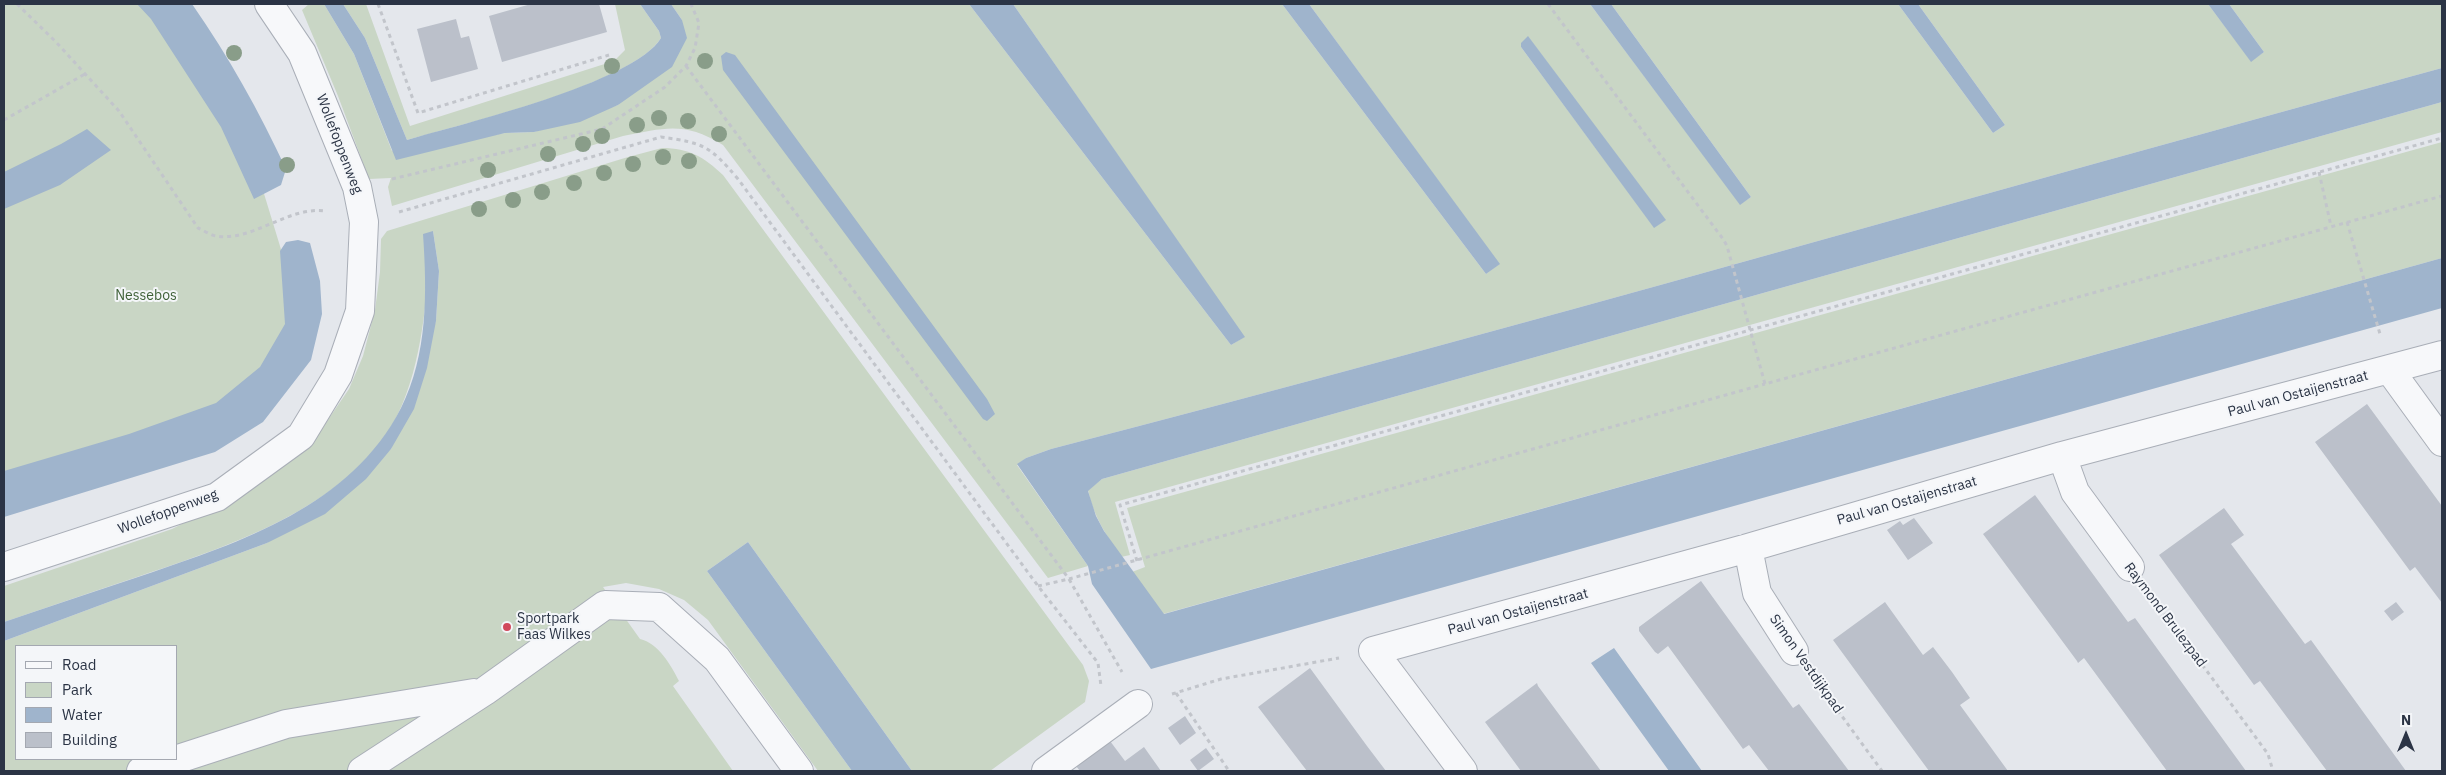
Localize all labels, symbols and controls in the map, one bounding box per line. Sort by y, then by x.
street label: Wollefoppenweg [312,92,366,196]
park label: Nessebos [115,288,177,304]
street label: Paul van Ostaijenstraat [2226,367,2370,421]
street label: Paul van Ostaijenstraat [1835,473,1979,529]
street label: Wollefoppenweg [116,486,220,538]
street label: Raymond Brulezpad [2120,559,2210,671]
street label: Paul van Ostaijenstraat [1446,585,1590,639]
place label: Sportpark Faas Wilkes [517,611,591,644]
street label: Simon Vestdijkpad [1766,611,1846,717]
marker: Sportpark Faas Wilkes [501,621,513,633]
legend [15,645,178,760]
text: Road [62,655,97,674]
text: Park [62,680,92,699]
text: Water [62,705,102,724]
north arrow [2381,710,2431,760]
text: N [2401,711,2411,729]
text: Building [62,730,117,749]

